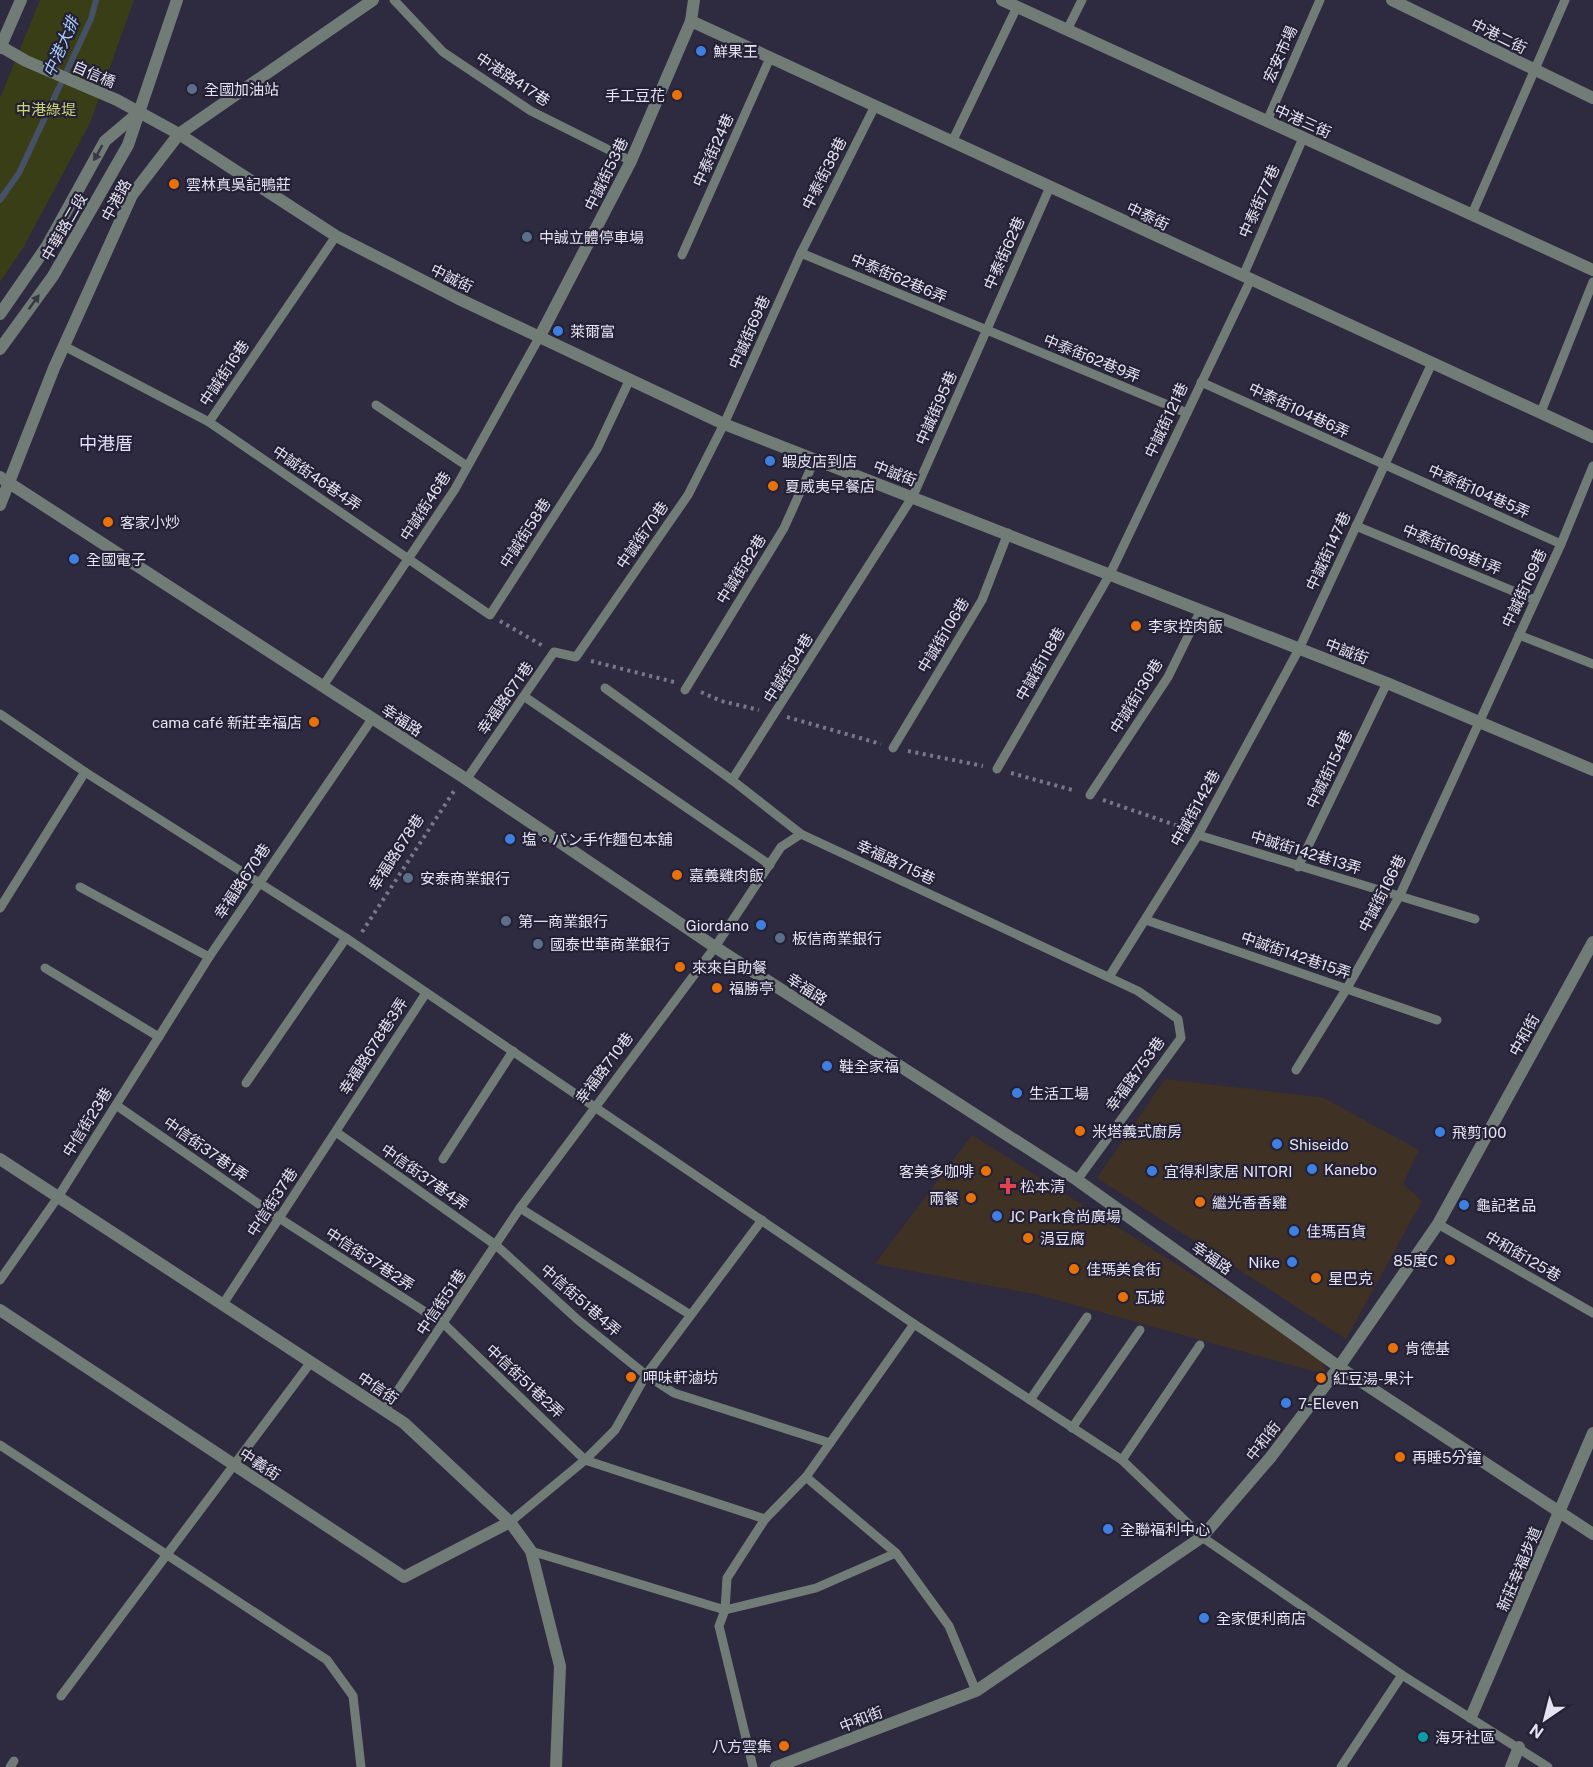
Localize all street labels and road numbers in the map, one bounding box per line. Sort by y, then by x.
street label: 中港二街 [1468,15,1530,57]
street label: 宏安市場 [1260,23,1300,85]
street label: 中港路417巷 [473,49,553,109]
street label: 自信橋 [70,57,118,91]
street label: 中港三街 [1272,101,1334,141]
street label: 中泰街24巷 [689,111,737,189]
street label: 中泰街38巷 [798,134,850,212]
street label: 中誠街53巷 [581,135,631,213]
street label: 中泰街77巷 [1235,162,1283,240]
street label: 中港路 [98,176,134,224]
street label: 中華路二段 [38,190,90,264]
street label: 中泰街 [1124,199,1172,233]
street label: 中泰街62巷 [980,214,1028,292]
street label: 中泰街62巷6弄 [848,250,950,306]
street label: 中誠街 [428,260,476,296]
street label: 中誠街69巷 [725,293,773,371]
street label: 中泰街62巷9弄 [1041,331,1143,385]
street label: 中誠街16巷 [196,337,252,409]
street label: 中誠街95巷 [912,368,960,448]
street label: 中泰街104巷6弄 [1246,379,1352,441]
street label: 中誠街121巷 [1141,380,1191,460]
street label: 中誠街46巷4弄 [269,442,365,514]
street label: 中誠街 [871,457,919,489]
street label: 中泰街104巷5弄 [1426,461,1532,521]
street label: 中誠街46巷 [396,468,454,544]
street label: 中誠街58巷 [496,495,554,571]
street label: 中誠街70巷 [613,498,671,572]
street label: 中誠街147巷 [1302,509,1354,593]
street label: 中泰街169巷1弄 [1400,521,1504,577]
street label: 中誠街82巷 [713,531,769,607]
street label: 中誠街169巷 [1498,546,1550,630]
street label: 中誠街106巷 [914,594,972,676]
street label: 中誠街118巷 [1012,624,1068,704]
street label: 中誠街94巷 [760,630,816,706]
street label: 中誠街 [1323,635,1371,667]
street label: 中誠街130巷 [1106,656,1166,736]
street label: 幸福路671巷 [474,659,536,737]
street label: 幸福路 [378,701,426,739]
street label: 中誠街154巷 [1303,727,1355,811]
street label: 中誠街142巷 [1167,767,1223,849]
street label: 幸福路678巷 [365,811,427,893]
street label: 中誠街142巷13弄 [1249,827,1363,877]
street label: 幸福路715巷 [854,836,938,888]
street label: 幸福路670巷 [211,840,273,922]
street label: 中誠街166巷 [1355,851,1409,935]
street label: 中誠街142巷15弄 [1239,928,1353,982]
street label: 幸福路 [783,970,831,1008]
street label: 幸福路678巷3弄 [335,994,411,1098]
street label: 中和街 [1506,1011,1542,1059]
street label: 幸福路710巷 [572,1029,636,1107]
street label: 幸福路753巷 [1102,1033,1168,1115]
street label: 中信街23巷 [59,1084,115,1160]
street label: 中信街37巷1弄 [160,1114,252,1184]
street label: 中信街37巷4弄 [378,1141,472,1213]
street label: 中信街37巷 [244,1165,300,1239]
street label: 中信街37巷2弄 [323,1224,417,1294]
street label: 中和街125巷 [1482,1227,1564,1285]
street label: 幸福路 [1189,1238,1235,1278]
street label: 中信街51巷4弄 [538,1261,624,1339]
street label: 中信街51巷 [413,1266,469,1338]
street label: 中信街51巷2弄 [483,1341,567,1421]
street label: 中信街 [355,1368,401,1408]
street label: 中和街 [1242,1418,1284,1464]
street label: 中義街 [236,1445,284,1483]
street label: 新莊幸福步道 [1494,1524,1544,1614]
street label: 中和街 [837,1703,885,1735]

